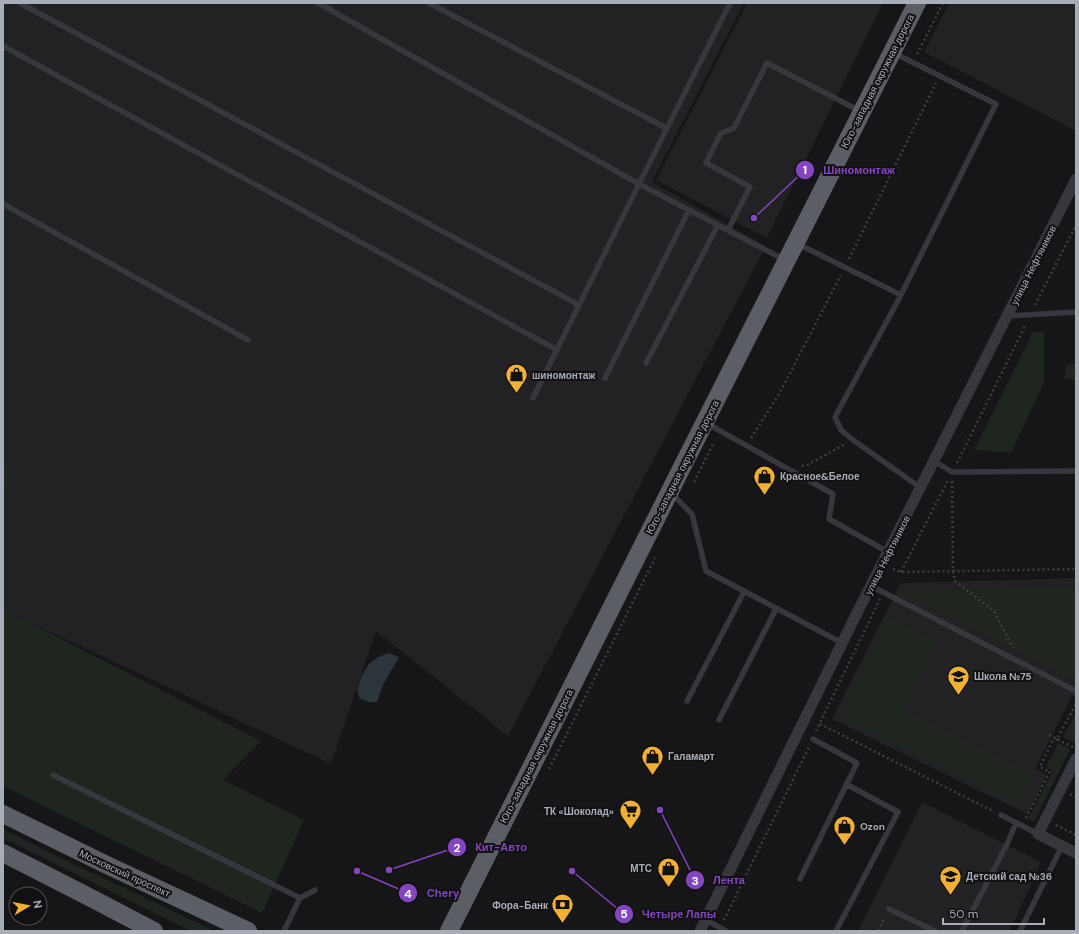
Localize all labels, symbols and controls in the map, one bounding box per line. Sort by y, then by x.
street label: Юго-западная окружная дорога [838,12,917,150]
callout: Шиномонтаж [795,159,903,182]
text: 1 [803,162,807,178]
text: Шиномонтаж [823,163,895,177]
street label: улица Нефтяников [1008,223,1059,307]
shop icon: шиномонтаж [504,362,530,395]
place label: шиномонтаж [532,369,596,382]
street label: Юго-западная окружная дорога [643,398,722,536]
shop icon: Красное&Белое [751,463,777,496]
place label: Красное&Белое [780,470,860,483]
street label: улица Нефтяников [862,513,913,597]
school or university icon: Школа №75 [945,663,971,696]
place label: Школа №75 [974,670,1032,683]
street label: Юго-западная окружная дорога [497,687,576,825]
shop icon: Галамарт [640,743,666,776]
place label: Галамарт [668,750,715,763]
supermarket icon: ТК «Шоколад» [617,798,643,831]
place label: ТК «Шоколад» [544,805,614,818]
shop icon: Ozon [831,813,857,846]
place label: Ozon [860,820,885,833]
callout: Кит-Авто [447,836,535,859]
text: 2 [454,840,461,856]
text: Кит-Авто [475,840,527,854]
street label: Московский проспект [77,847,173,900]
shop icon: МТС [655,855,681,888]
place label: МТС [630,862,652,875]
school or university icon: Детский сад №36 [937,863,963,896]
callout: Лента [685,869,753,892]
place label: Детский сад №36 [966,870,1052,883]
text: 3 [691,873,699,889]
text: Лента [713,873,746,887]
callout: Chery [398,882,467,905]
north arrow [8,886,48,926]
text: 4 [404,886,412,902]
text: Chery [427,886,460,900]
bank icon: Фора-Банк [550,892,576,925]
text: N [30,899,45,909]
place label: Фора-Банк [492,899,549,912]
scale bar [943,900,1044,926]
callout: Четыре Лапы [614,902,724,925]
text: 5 [620,906,628,922]
text: 50 m [949,906,978,922]
text: Четыре Лапы [642,907,716,921]

